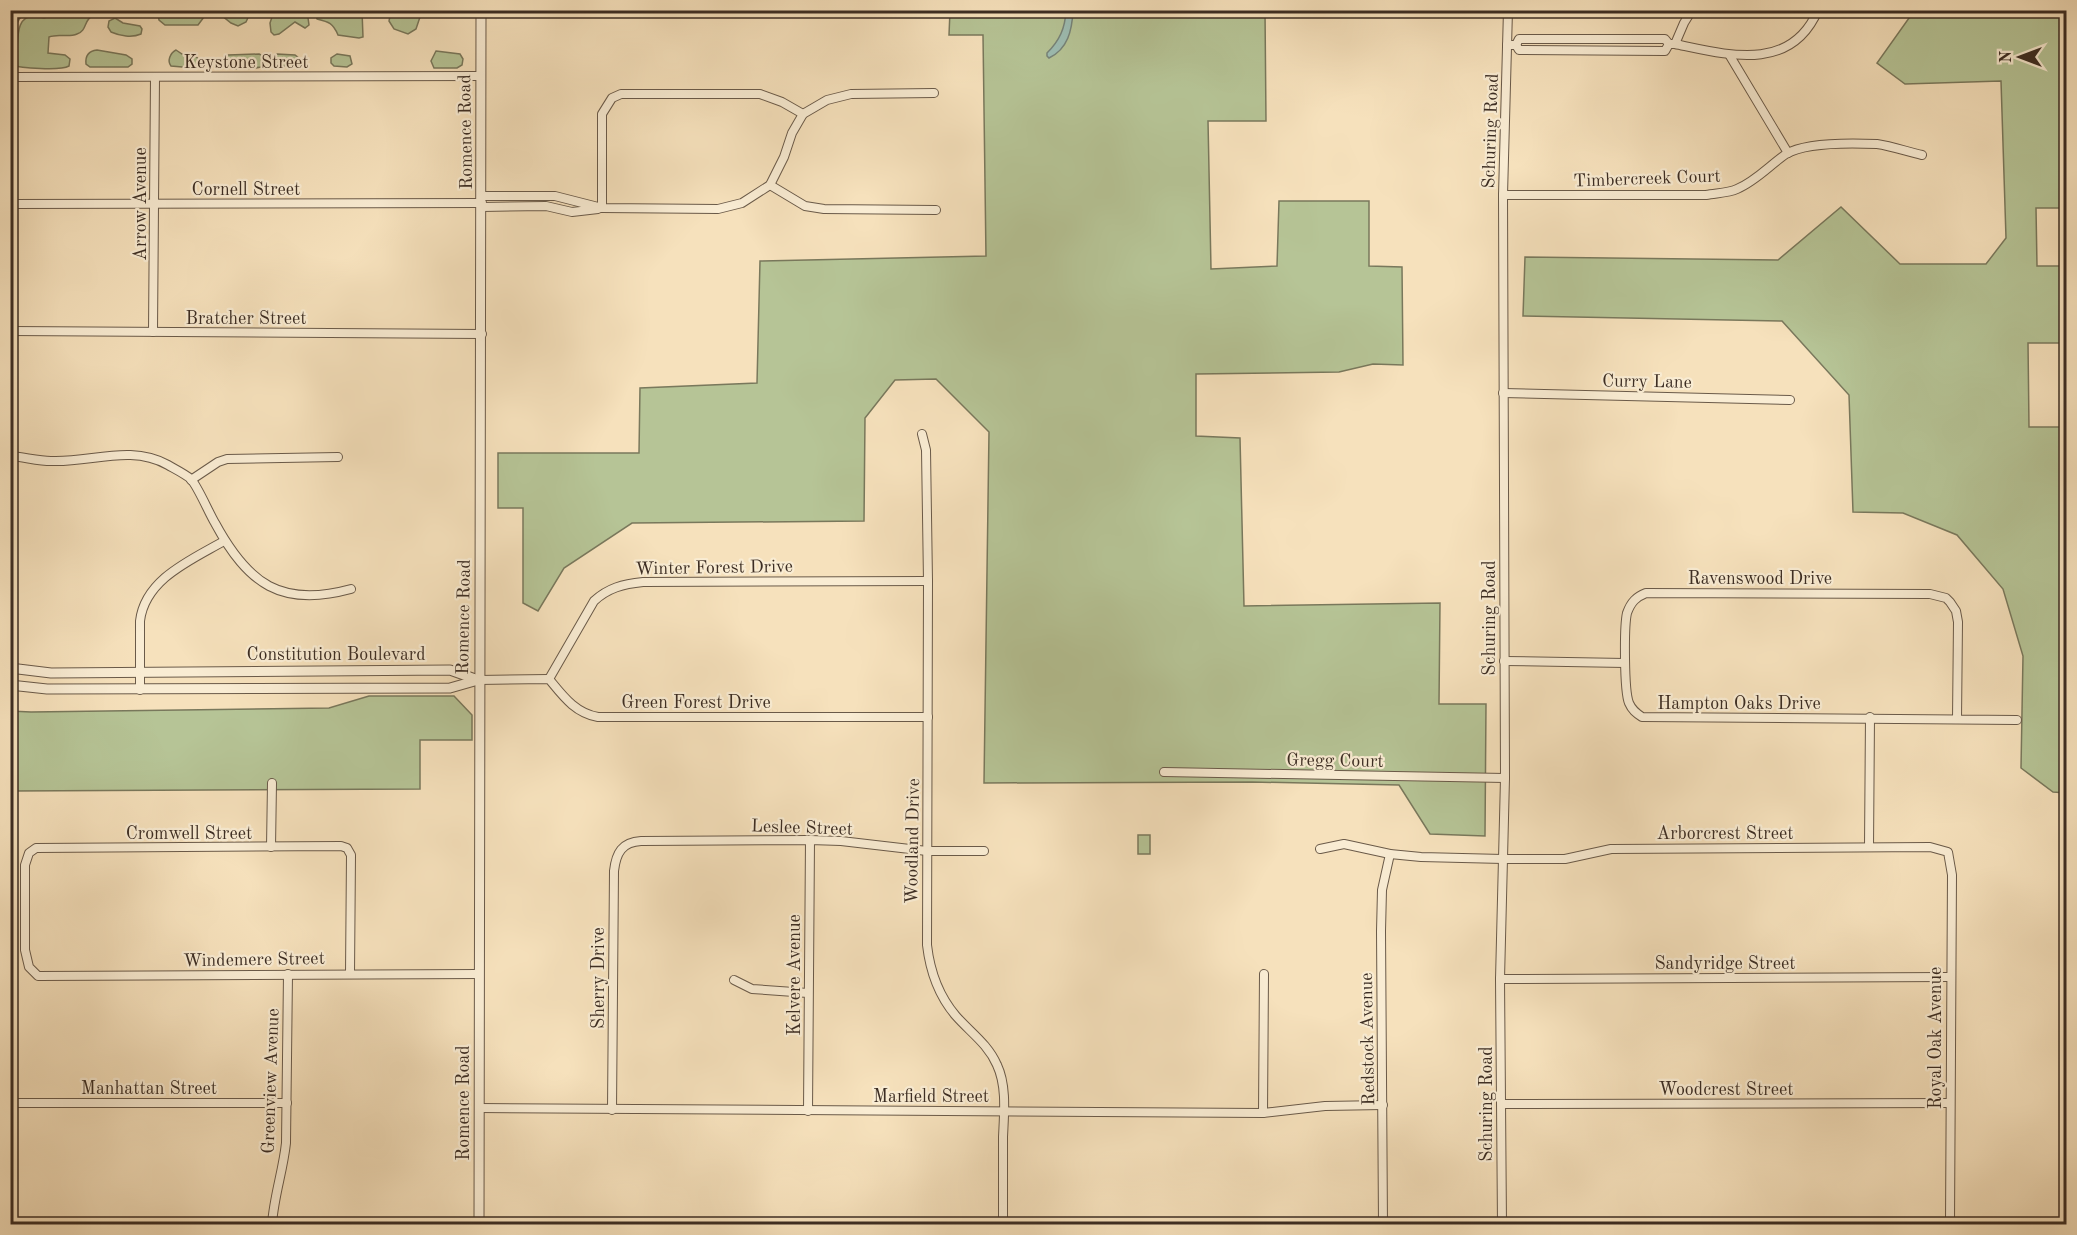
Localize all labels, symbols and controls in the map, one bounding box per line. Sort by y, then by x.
north arrow [1990,27,2050,87]
text: N [1999,50,2015,63]
street label: Keystone Street [183,54,309,72]
street label: Schuring Road [1480,73,1502,189]
street label: Romence Road [456,74,476,190]
street label: Arrow Avenue [132,147,150,261]
street label: Timbercreek Court [1573,167,1721,191]
street label: Cornell Street [192,181,300,199]
street label: Bratcher Street [185,310,307,328]
street label: Curry Lane [1602,372,1692,392]
street label: Winter Forest Drive [635,558,793,578]
street label: Romence Road [454,559,474,675]
street label: Schuring Road [1481,560,1499,676]
street label: Ravenswood Drive [1688,570,1832,588]
street label: Constitution Boulevard [246,646,426,664]
street label: Green Forest Drive [621,694,771,712]
street label: Hampton Oaks Drive [1657,695,1821,713]
street label: Gregg Court [1286,751,1384,771]
street label: Woodland Drive [903,778,923,904]
street label: Leslee Street [751,817,853,839]
street label: Cromwell Street [126,825,252,843]
street label: Arborcrest Street [1656,825,1794,843]
street label: Kelvere Avenue [786,914,804,1036]
street label: Sherry Drive [590,927,608,1029]
street label: Windemere Street [183,950,325,970]
street label: Sandyridge Street [1654,955,1796,973]
street label: Royal Oak Avenue [1927,967,1945,1109]
street label: Redstock Avenue [1358,972,1378,1106]
street label: Greenview Avenue [259,1008,283,1154]
street label: Romence Road [455,1045,473,1161]
street label: Schuring Road [1478,1046,1496,1162]
street label: Manhattan Street [81,1080,217,1098]
street label: Woodcrest Street [1658,1081,1794,1099]
street label: Marfield Street [873,1088,989,1106]

